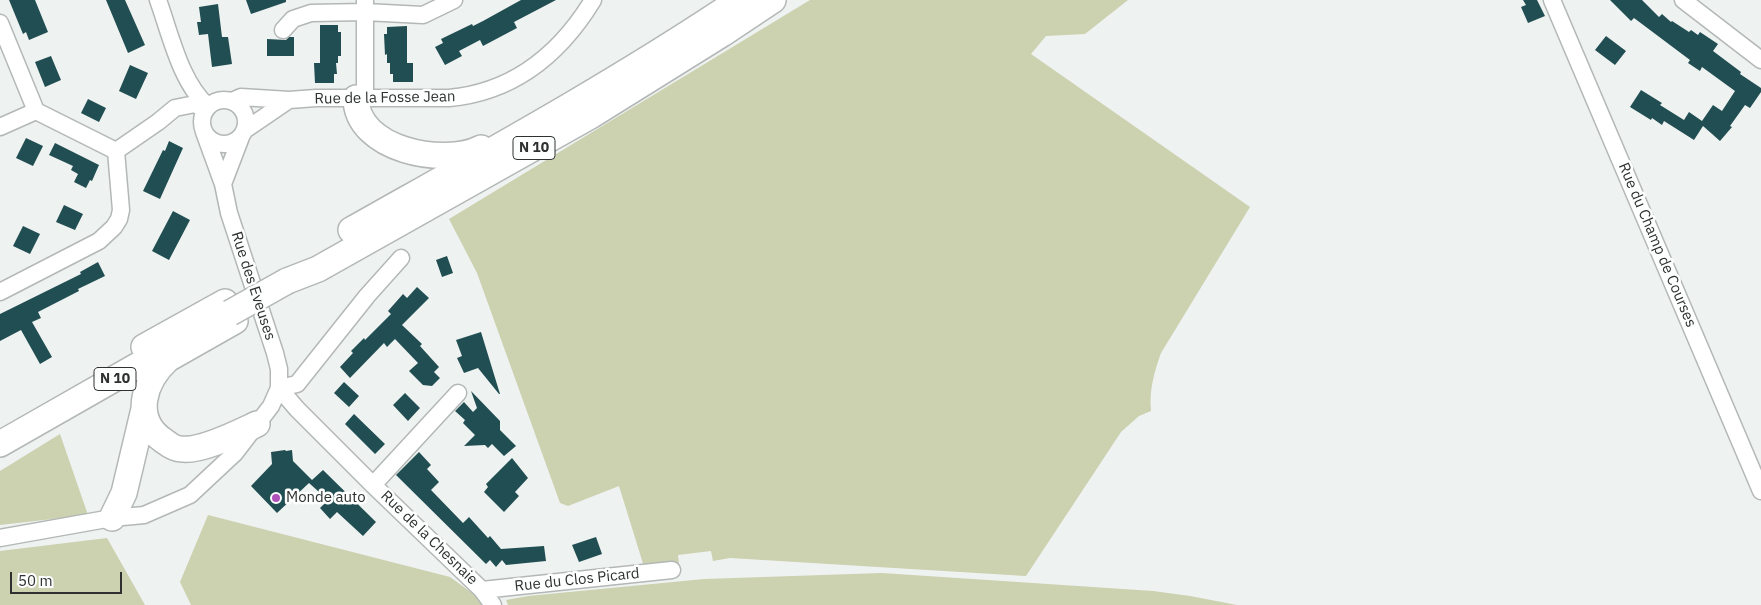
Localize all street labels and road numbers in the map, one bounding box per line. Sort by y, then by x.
street label: Rue de la Fosse Jean [314,88,456,108]
road number: N 10 [513,136,555,160]
street label: Rue du Champ de Courses [1614,160,1700,330]
street label: Rue des Eveuses [227,229,279,343]
road number: N 10 [94,368,136,390]
street label: Rue de la Chesnaie [377,487,481,589]
street label: Rue du Clos Picard [514,564,640,596]

